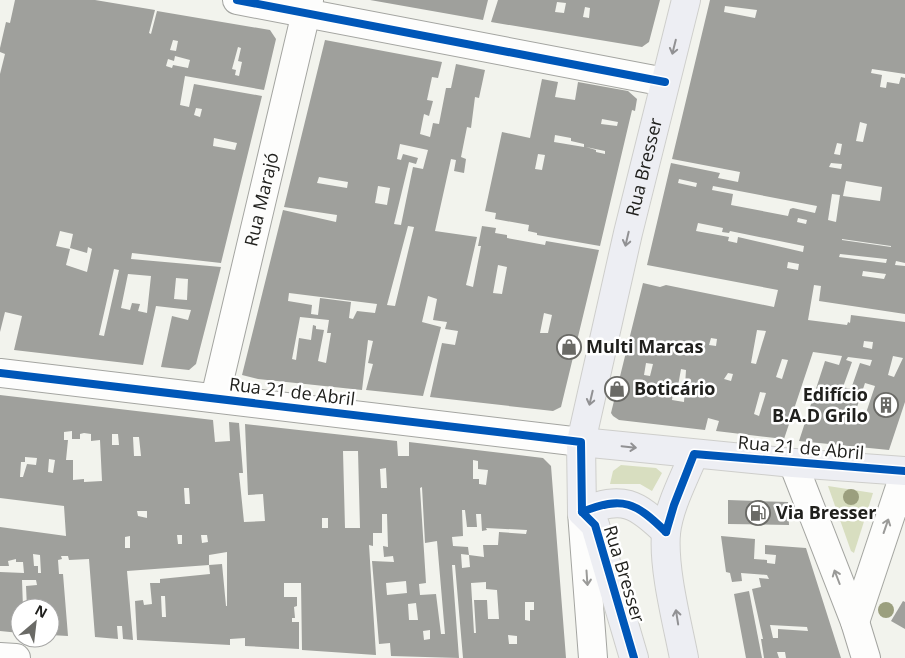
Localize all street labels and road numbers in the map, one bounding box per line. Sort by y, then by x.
street label: Rua Bresser [620,115,667,219]
street label: Rua Marajó [238,150,284,249]
street label: Rua 21 de Abril [228,371,356,411]
street label: Rua 21 de Abril [737,430,865,464]
street label: Rua Bresser [599,522,651,626]

